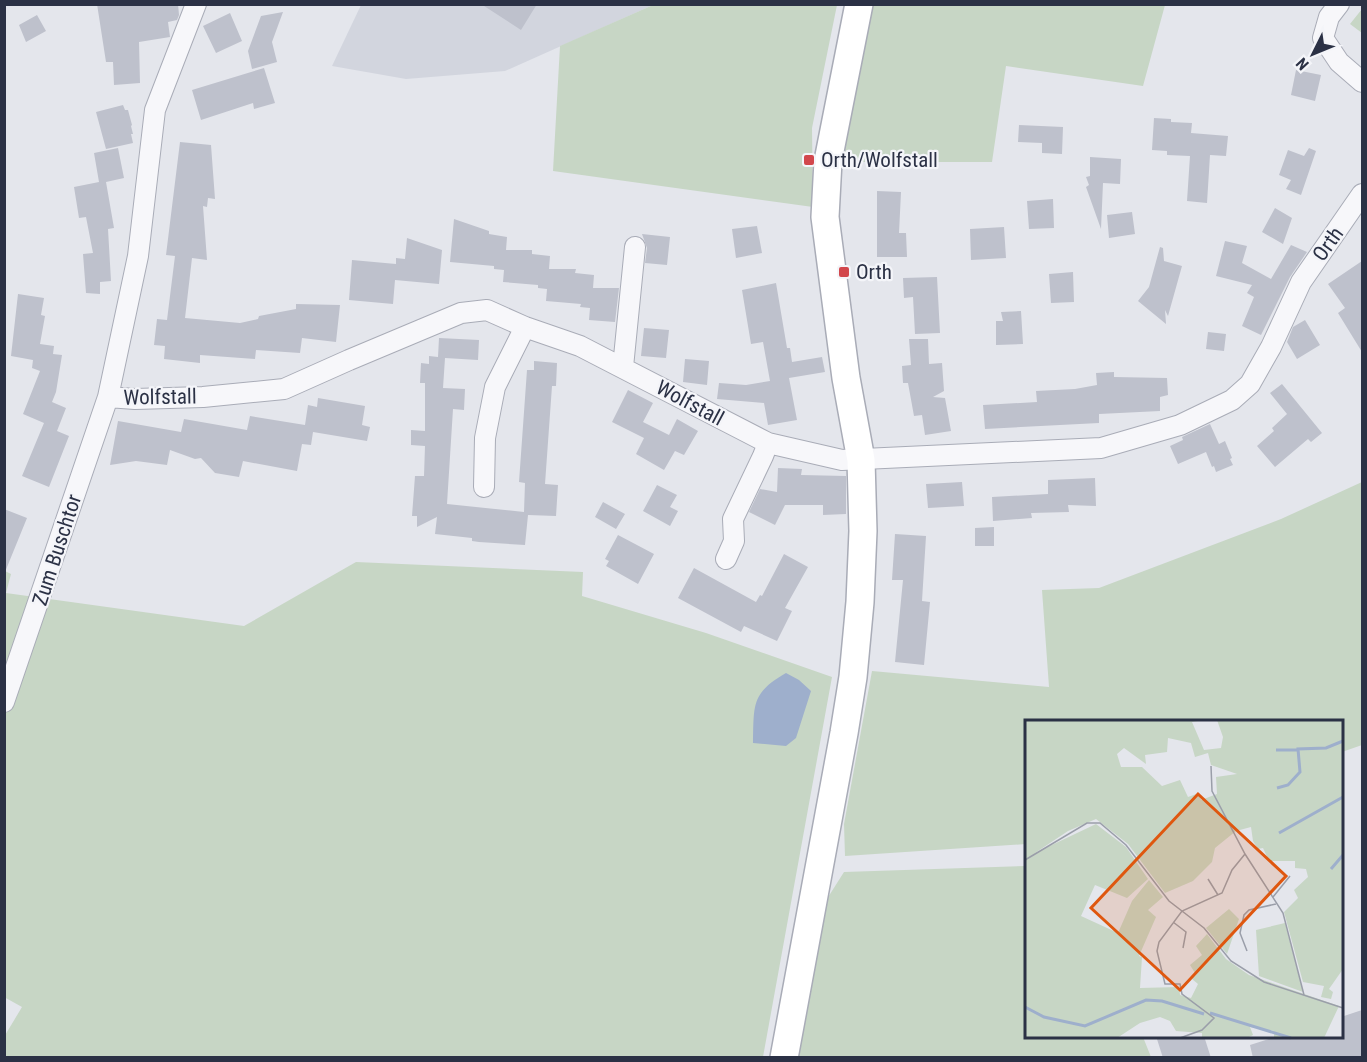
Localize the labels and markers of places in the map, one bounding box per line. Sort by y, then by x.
place label: Orth/Wolfstall [821,148,938,172]
marker: Orth/Wolfstall [802,153,816,167]
place label: Orth [856,260,892,284]
marker: Orth [837,265,851,279]

